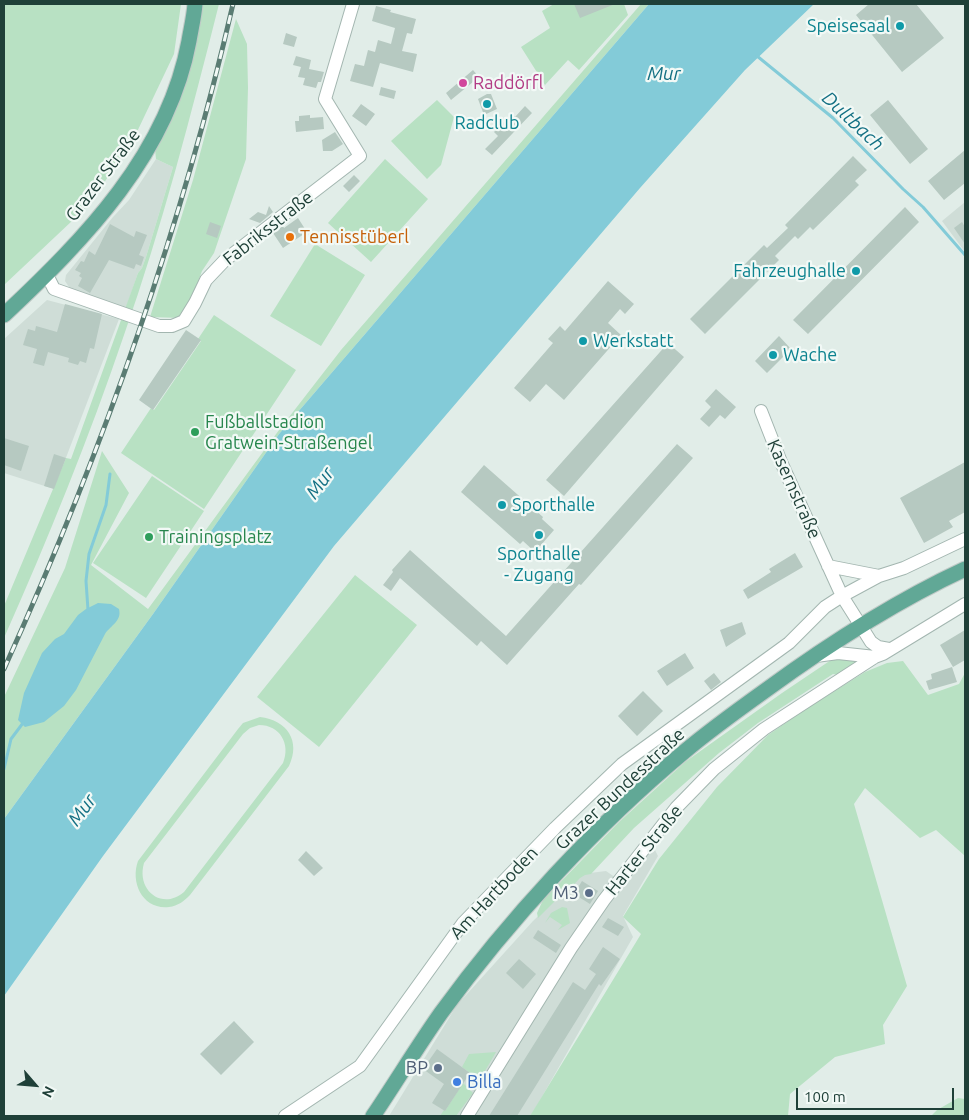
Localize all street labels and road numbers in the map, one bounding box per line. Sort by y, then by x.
street label: Grazer Straße [61,124,145,226]
street label: Fabriksstraße [219,186,317,270]
street label: Kasernstraße [762,436,826,542]
street label: Grazer Bundesstraße [551,723,689,855]
street label: Harter Straße [601,801,687,899]
street label: Am Hartboden [446,842,542,944]

